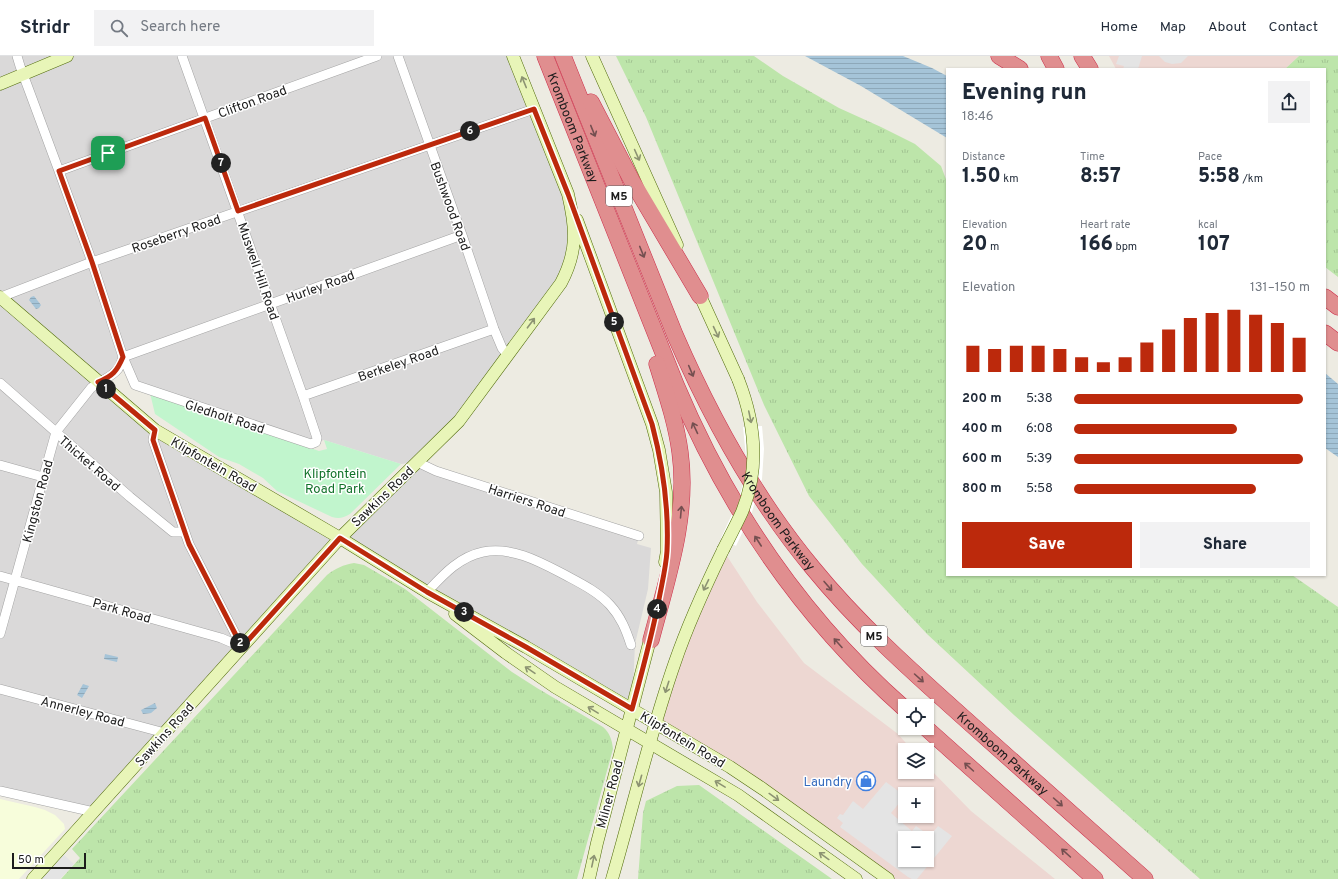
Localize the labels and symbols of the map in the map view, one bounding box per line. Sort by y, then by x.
street label: Kromboom Parkway [542,71,601,186]
one-way arrow [519,77,527,89]
street label: Clifton Road [216,83,289,123]
pin: 6 [460,121,480,141]
one-way arrow [590,125,598,137]
pin [91,136,125,170]
one-way arrow [634,149,641,161]
pin: 7 [211,153,231,173]
street label: Bushwood Road [426,160,473,253]
road number: M5 [606,186,632,206]
street label: Roseberry Road [130,212,223,258]
street label: Muswell Hill Road [233,221,281,323]
one-way arrow [638,245,646,257]
street label: Hurley Road [284,268,357,308]
pin: 5 [604,312,624,332]
one-way arrow [526,317,535,328]
one-way arrow [713,325,720,337]
street label: Berkeley Road [356,344,441,386]
one-way arrow [687,365,695,377]
pin: 1 [96,379,116,399]
street label: Gledholt Road [182,397,266,438]
one-way arrow [746,410,754,423]
one-way arrow [691,422,698,434]
street label: Thicket Road [55,433,123,496]
street label: Klipfontein Road [167,435,259,497]
street label: Kingston Road [20,458,58,545]
street label: Sawkins Road [349,464,418,531]
park label: Klipfontein Road Park [303,467,367,498]
street label: Kromboom Parkway [737,470,818,575]
street label: Harriers Road [486,482,567,522]
one-way arrow [677,506,684,519]
one-way arrow [754,535,762,547]
one-way arrow [702,579,709,591]
one-way arrow [823,581,832,591]
street label: Park Road [90,596,152,628]
pin: 4 [647,599,667,619]
pin: 3 [454,602,474,622]
road number: M5 [861,626,887,646]
pin: 2 [230,633,250,653]
one-way arrow [834,638,843,649]
one-way arrow [525,666,536,674]
one-way arrow [914,674,925,683]
one-way arrow [663,680,670,693]
street label: Annerley Road [39,694,126,732]
street label: Sawkins Road [133,700,198,771]
one-way arrow [587,705,599,713]
street label: Klipfontein Road [637,709,727,772]
street label: Kromboom Parkway [953,709,1051,800]
street label: Milner Road [594,759,628,830]
one-way arrow [964,762,974,771]
shop icon: Laundry [855,770,877,792]
one-way arrow [636,774,643,787]
place label: Laundry [804,775,852,791]
one-way arrow [714,780,726,788]
one-way arrow [768,793,779,801]
one-way arrow [1053,797,1063,807]
one-way arrow [1061,848,1071,858]
scale bar [12,851,86,870]
one-way arrow [819,852,830,860]
one-way arrow [589,855,597,868]

